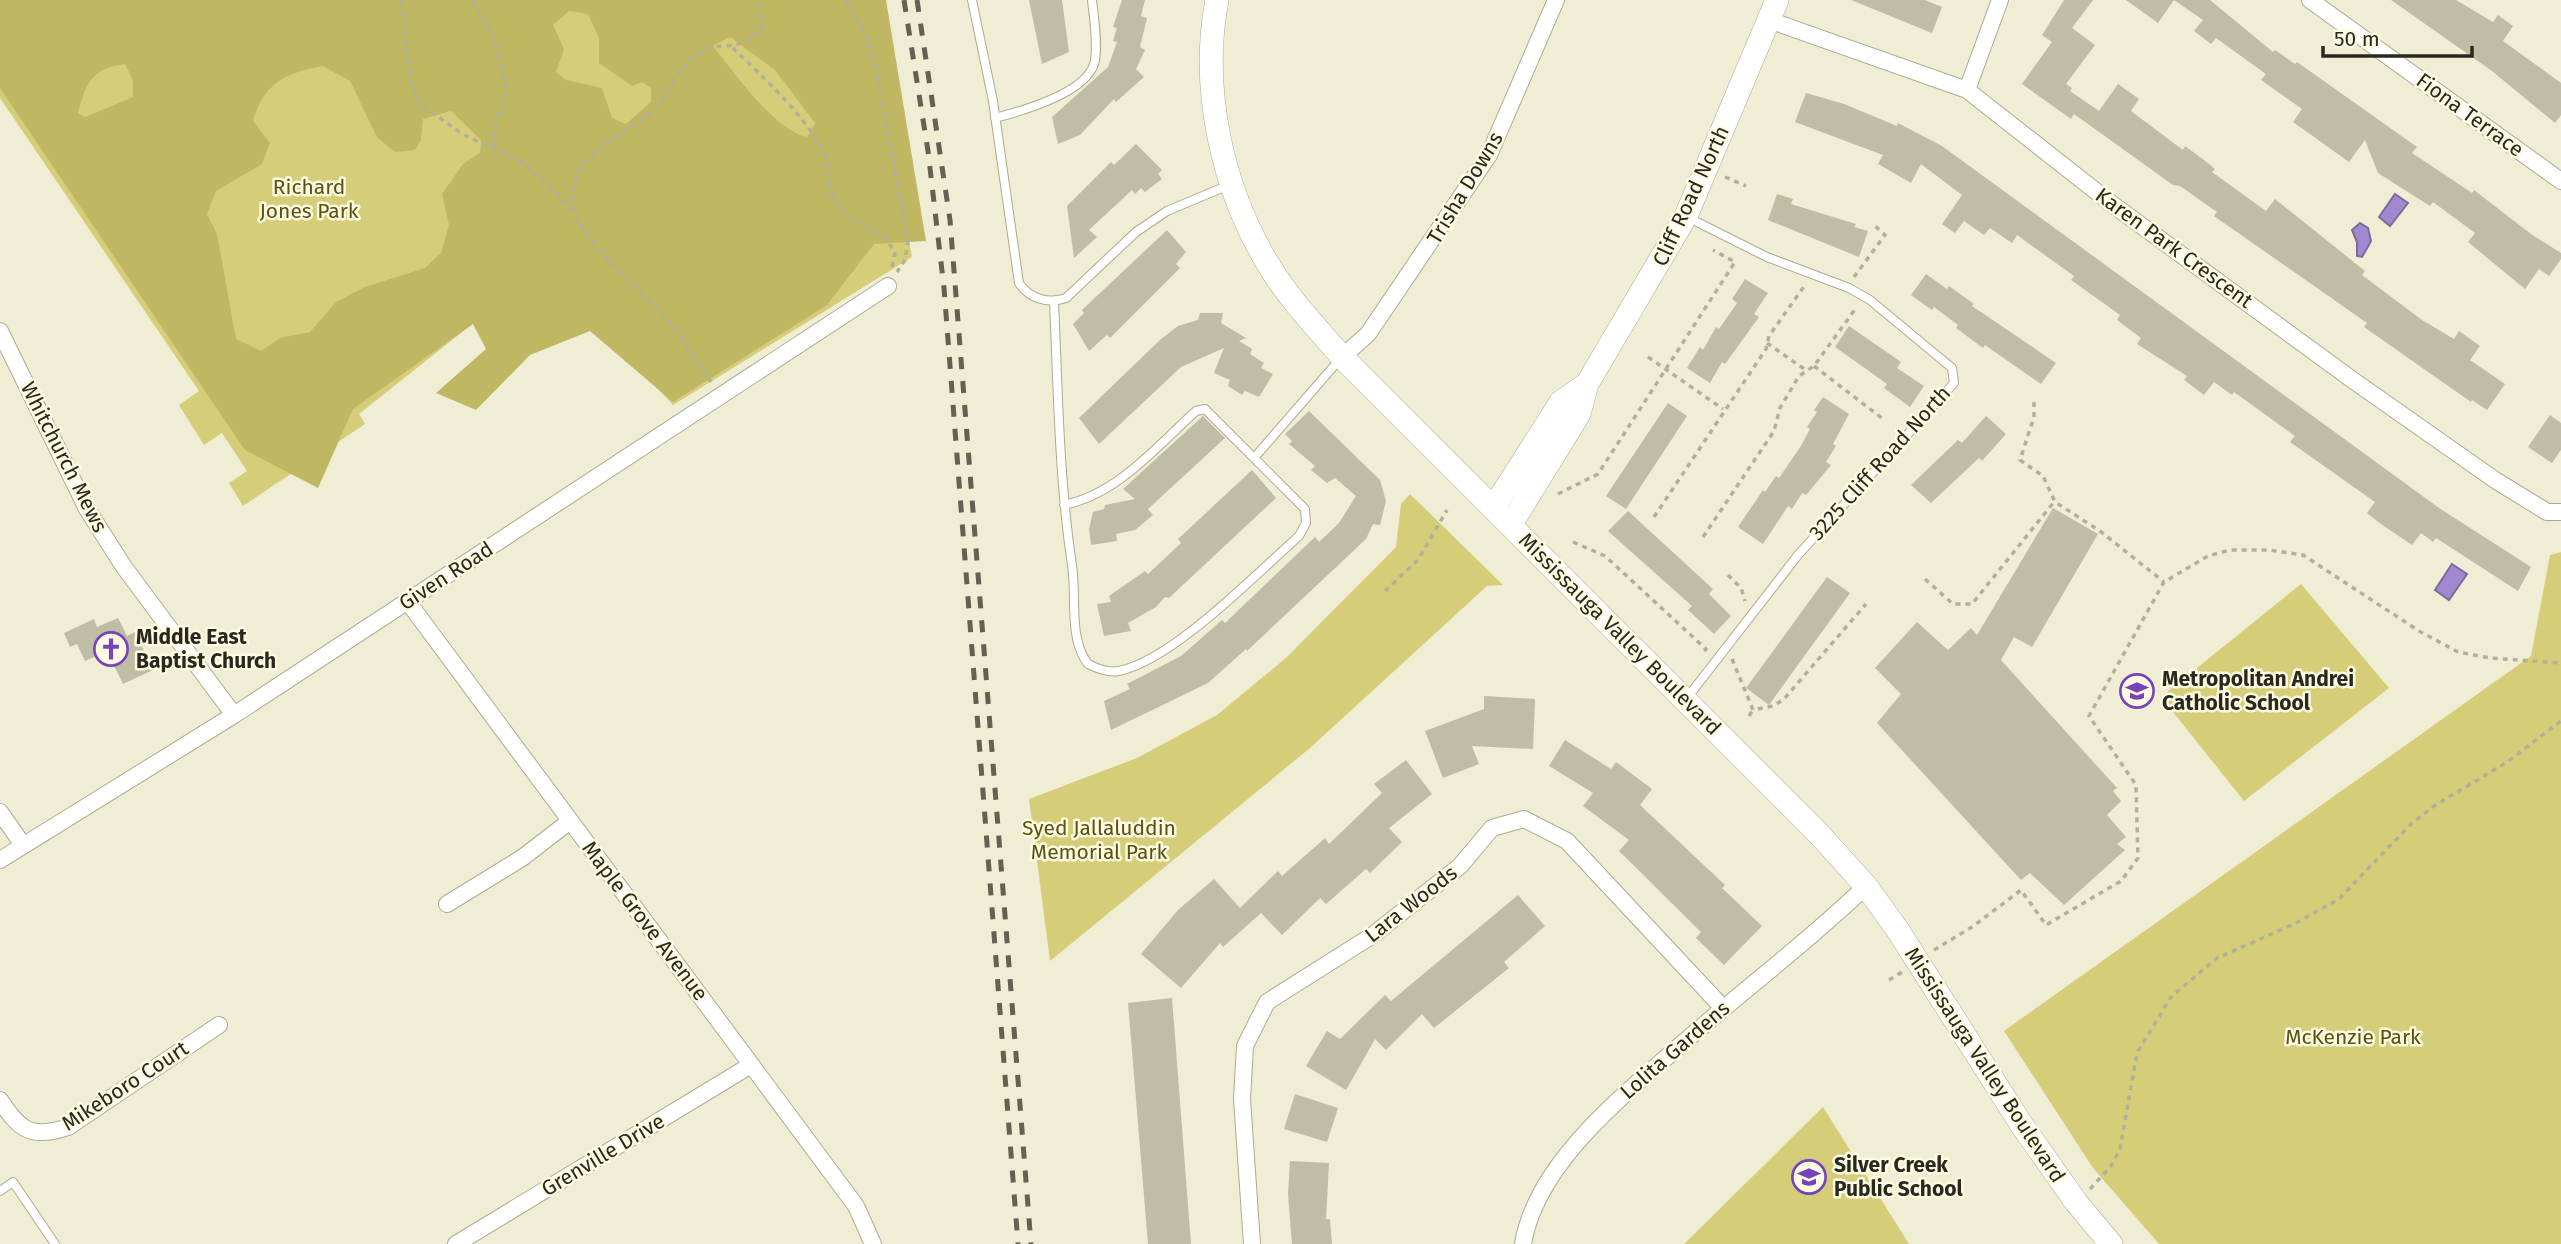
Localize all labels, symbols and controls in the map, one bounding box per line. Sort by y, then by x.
scale bar [2323,14,2472,58]
text: 50 m [2334,26,2380,52]
street label: Fiona Terrace [2411,67,2529,163]
street label: Cliff Road North [1647,122,1735,270]
street label: Trisha Downs [1421,127,1509,249]
park label: Richard Jones Park [259,174,359,224]
street label: Karen Park Crescent [2090,182,2258,314]
street label: Whitchurch Mews [15,377,113,537]
street label: 3225 Cliff Road North [1804,380,1956,546]
street label: Mississauga Valley Boulevard [1513,527,1727,741]
street label: Given Road [394,536,498,616]
place label: Middle East Baptist Church [136,624,276,674]
church icon: Middle East Baptist Church [92,630,130,668]
place label: Metropolitan Andrei Catholic School [2162,666,2354,716]
school or university icon: Metropolitan Andrei Catholic School [2118,672,2156,710]
park label: Syed Jallaluddin Memorial Park [1022,815,1176,865]
street label: Maple Grove Avenue [576,836,714,1006]
street label: Lara Woods [1360,860,1463,948]
street label: Mississauga Valley Boulevard [1899,942,2071,1188]
street label: Lolita Gardens [1615,995,1735,1105]
park label: McKenzie Park [2285,1024,2421,1050]
street label: Mikeboro Court [57,1035,194,1137]
street label: Grenville Drive [537,1108,669,1202]
place label: Silver Creek Public School [1834,1152,1964,1202]
school or university icon: Silver Creek Public School [1790,1158,1828,1196]

